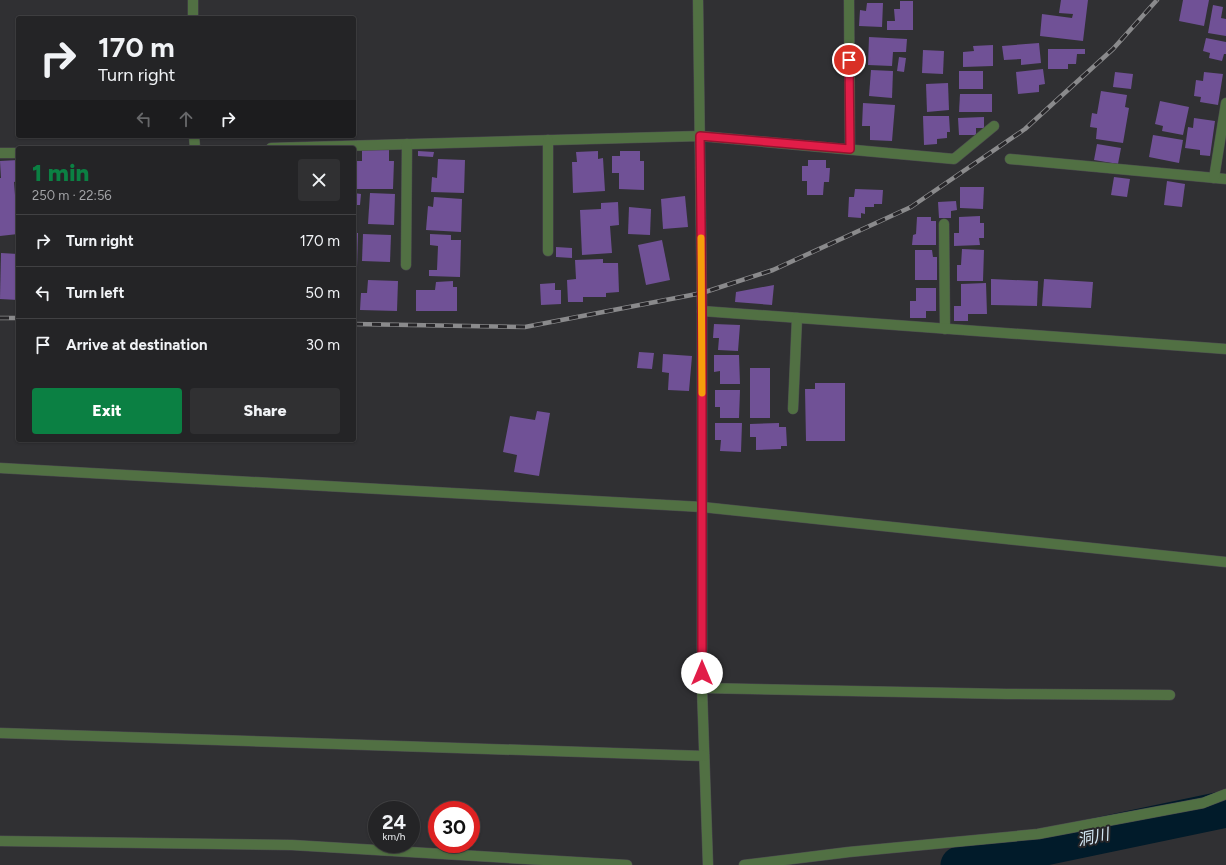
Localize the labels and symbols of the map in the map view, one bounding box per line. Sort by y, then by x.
pin [832,43,866,77]
position arrow [681,652,723,694]
speed limit sign: 30 [428,801,480,853]
water label: 洞川 [1075,824,1113,850]

